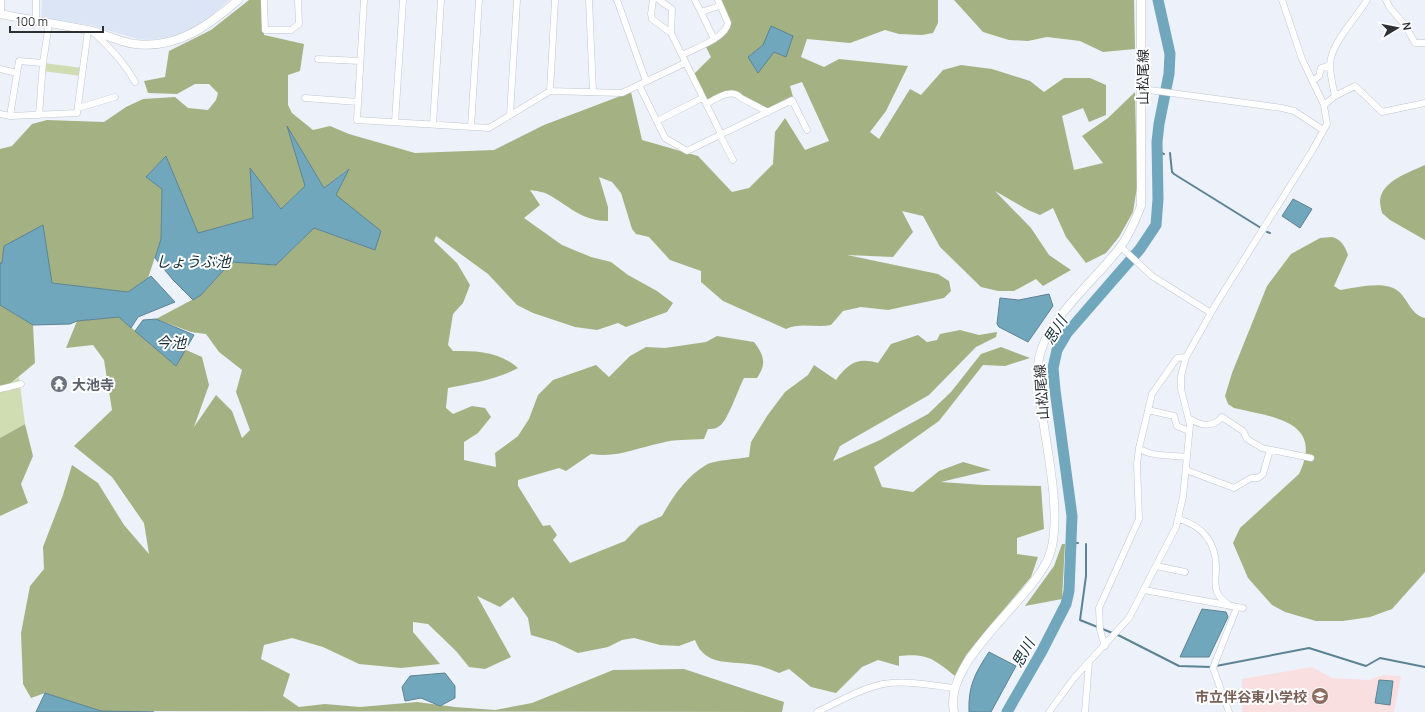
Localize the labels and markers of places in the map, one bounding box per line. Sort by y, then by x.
temple icon: 大池寺 [49,374,69,394]
place label: 大池寺 [72,375,114,394]
school or university icon: 市立伴谷東小学校 [1310,686,1330,706]
place label: 市立伴谷東小学校 [1195,687,1307,706]

